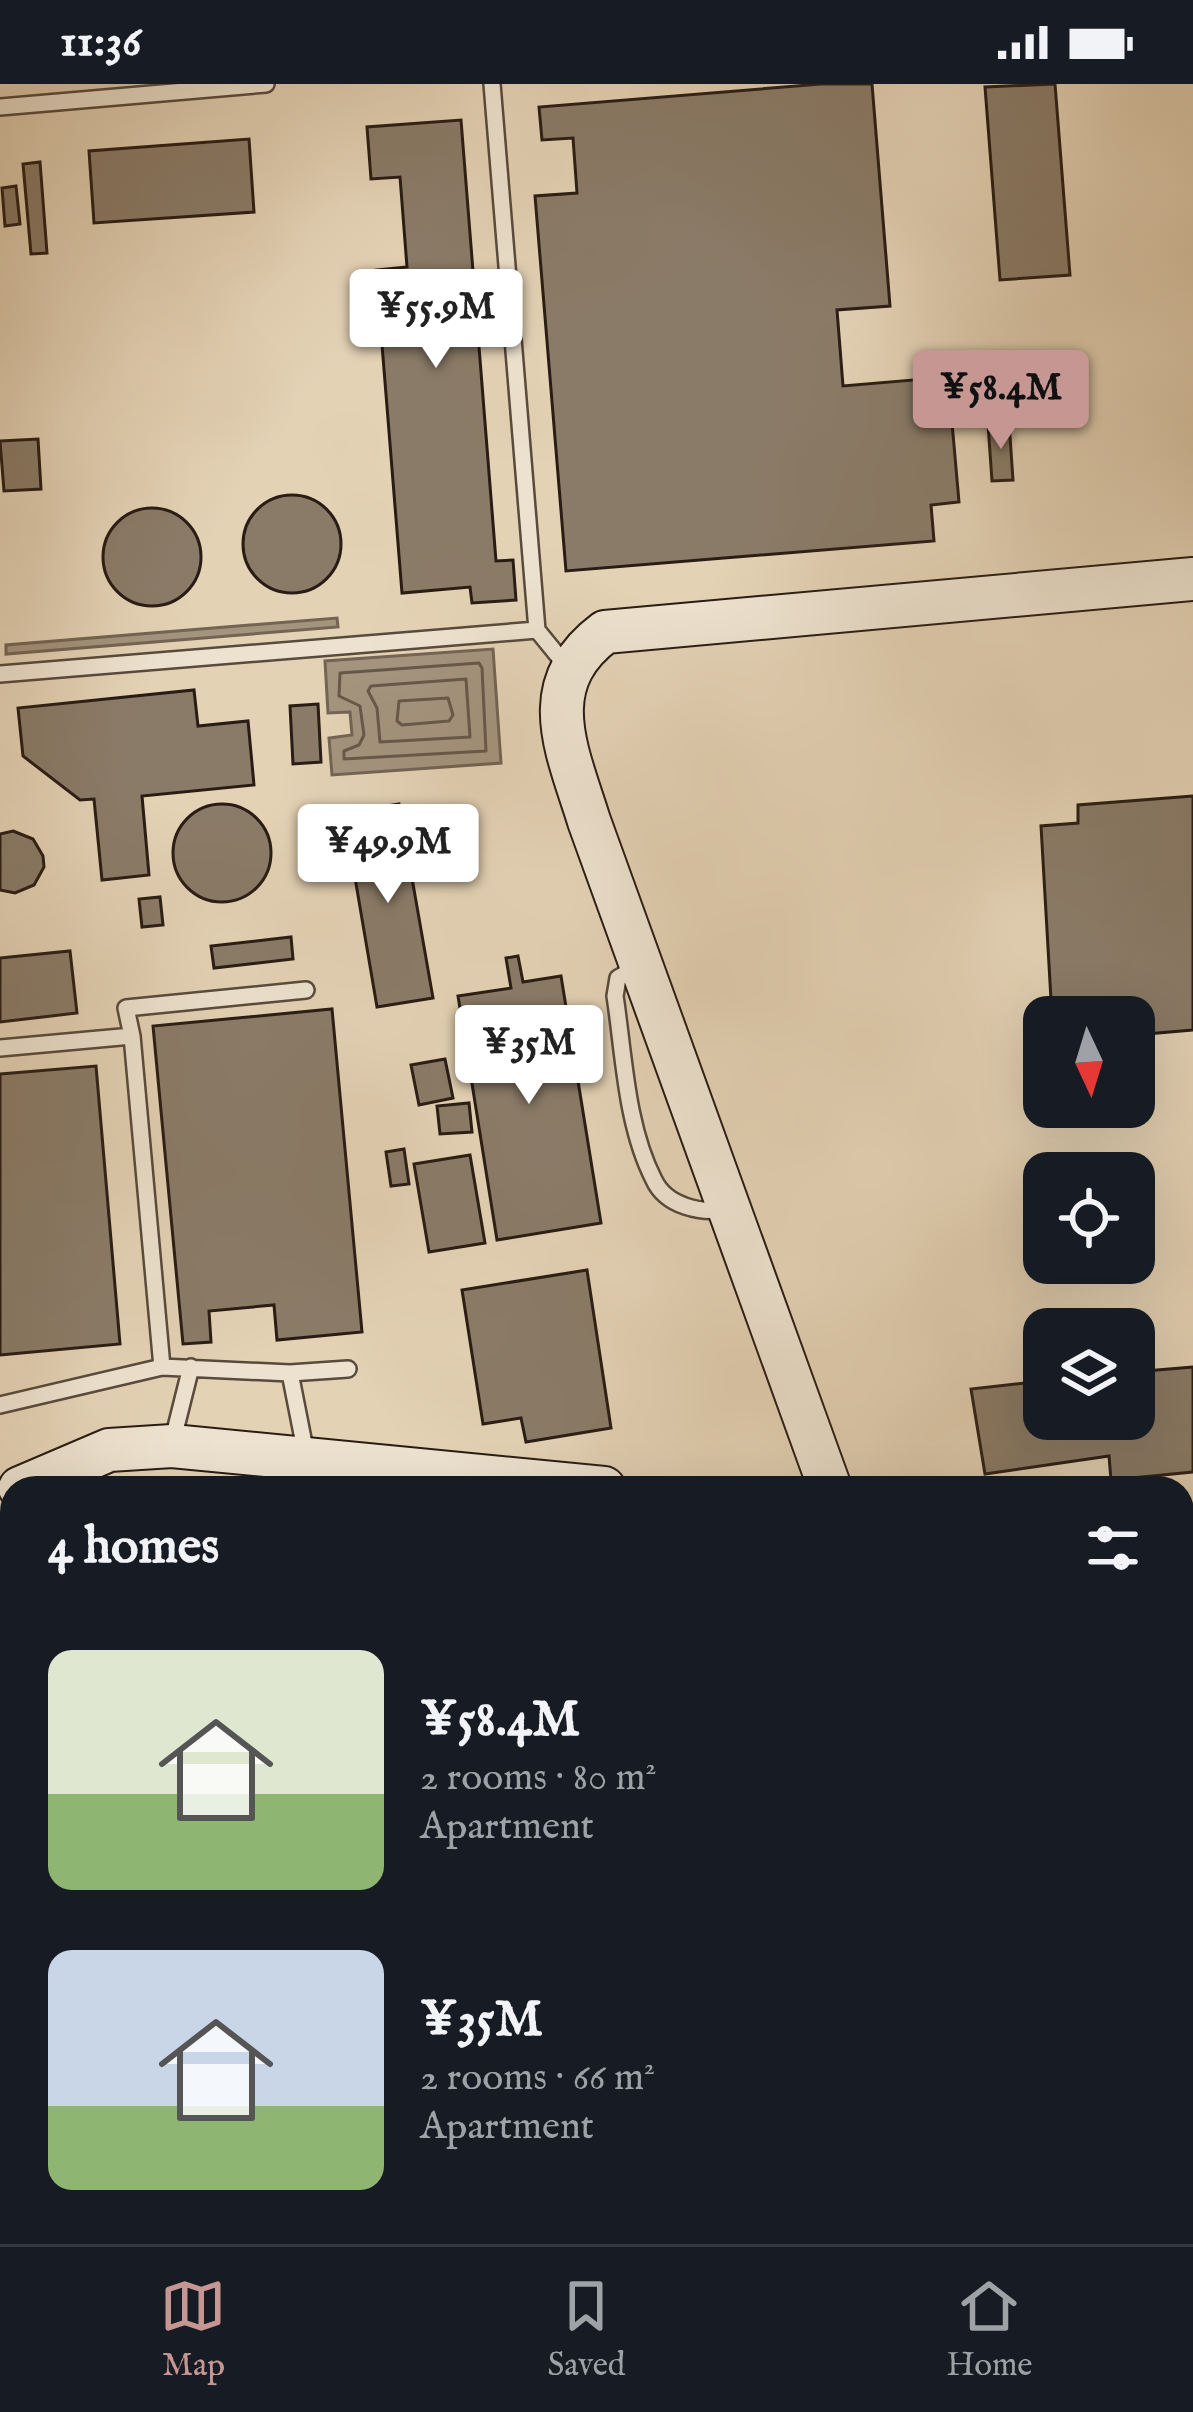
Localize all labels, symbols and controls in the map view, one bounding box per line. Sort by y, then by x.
text: 11:36 [60,14,141,71]
pin: ¥55.9M [338,269,534,371]
text: ¥55.9M [377,283,495,332]
pin: ¥58.4M [903,350,1099,452]
text: ¥58.4M [940,364,1062,413]
pin: ¥49.9M [290,804,486,906]
text: ¥49.9M [325,818,451,867]
north arrow [1023,996,1155,1128]
map controls [1023,996,1155,1440]
pin: ¥35M [458,1005,600,1107]
text: ¥35M [482,1019,576,1068]
button: locate [1023,1152,1155,1284]
button: layers [1023,1308,1155,1440]
icon: filters [1080,1515,1146,1581]
text: 4 homes [48,1516,219,1581]
text: ¥58.4M [420,1689,580,1754]
icon: home [144,1698,288,1842]
text: 2 rooms · 80 m² [420,1754,657,1803]
text: Apartment [420,1803,594,1852]
text: ¥35M [420,1989,543,2054]
icon: home [144,1998,288,2142]
text: 2 rooms · 66 m² [420,2054,655,2103]
text: Apartment [420,2103,594,2152]
tab: Map [160,2273,226,2387]
tab: Saved [547,2273,625,2387]
tab: Home [946,2273,1033,2387]

